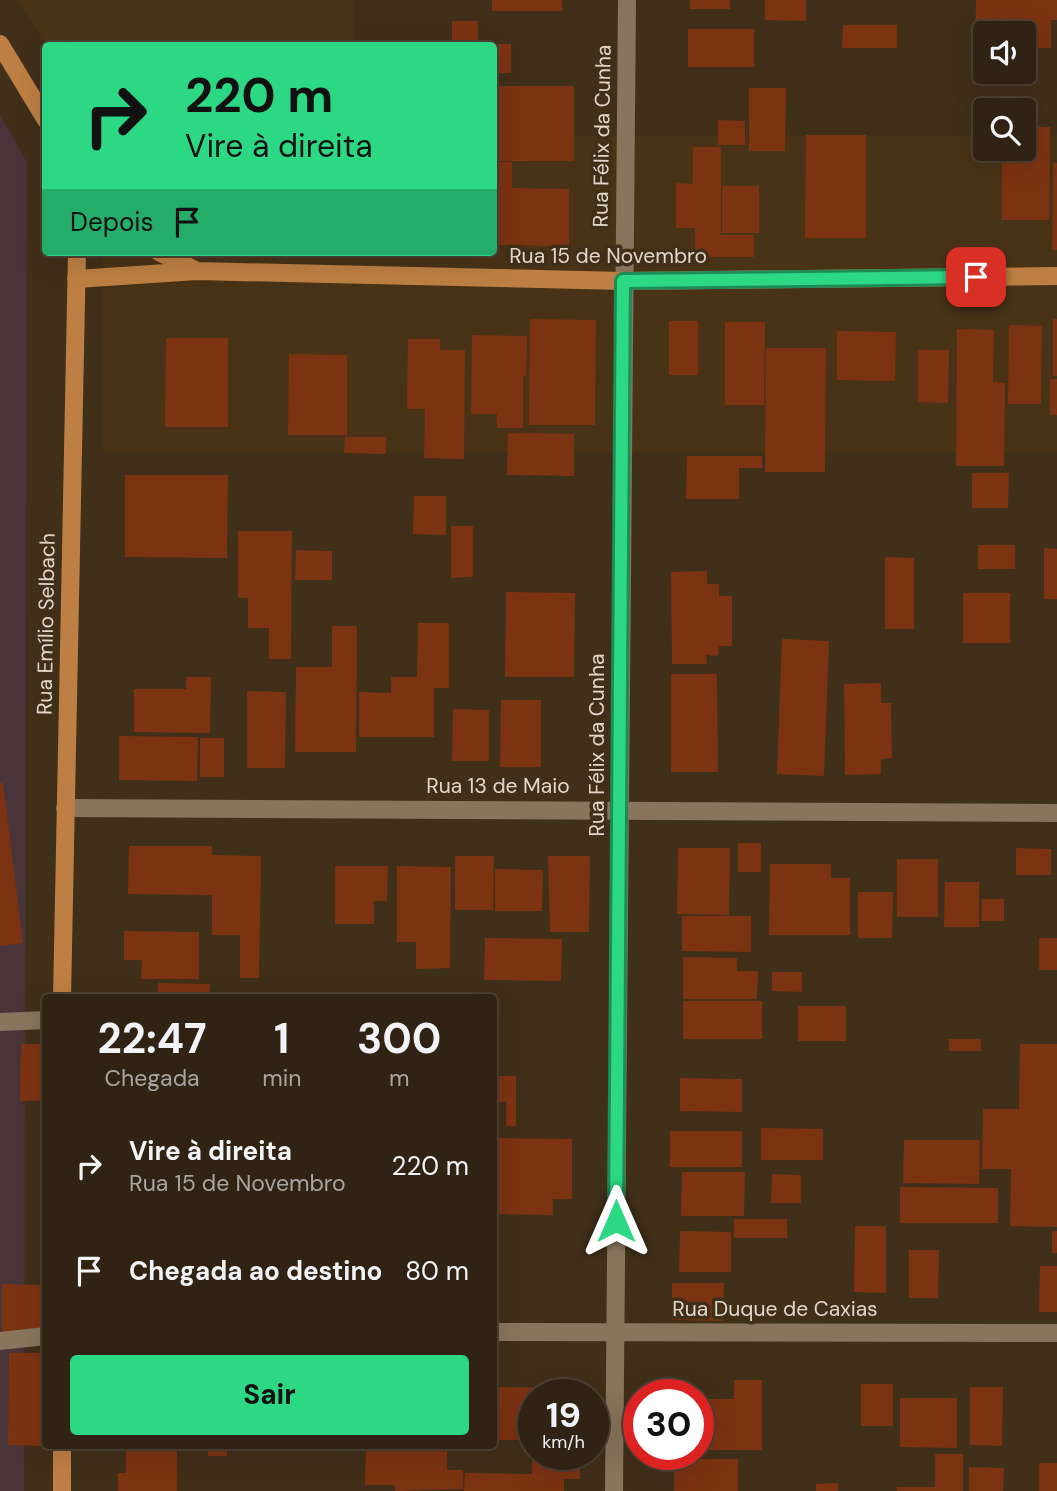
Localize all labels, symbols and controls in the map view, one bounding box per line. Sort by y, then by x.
map controls [973,21,1036,161]
button: sound [973,21,1036,84]
street label: Rua Félix da Cunha [586,44,618,228]
text: 220 m [185,63,333,127]
icon: right [70,70,161,161]
button: search [973,98,1036,161]
text: Vire à direita [185,125,373,167]
icon: arrive [168,203,206,241]
text: Depois [70,205,154,239]
street label: Rua 15 de Novembro [509,242,707,270]
pin [946,247,1006,307]
icon: arrive [957,258,995,296]
street label: Rua Emílio Selbach [30,533,62,715]
street label: Rua Félix da Cunha [583,654,611,836]
street label: Rua 13 de Maio [426,772,570,800]
text: 22:47 [98,1011,207,1066]
text: 1 [274,1011,289,1066]
text: 300 [357,1011,441,1066]
text: Chegada [105,1063,200,1093]
text: min [262,1063,301,1093]
text: m [389,1063,409,1093]
text: Vire à direita [129,1134,292,1168]
icon: right [70,1147,108,1185]
text: 220 m [391,1149,469,1183]
text: Rua 15 de Novembro [129,1168,346,1198]
position arrow [579,1184,653,1258]
icon: arrive [70,1252,108,1290]
text: Chegada ao destino [129,1254,382,1288]
text: 80 m [405,1254,469,1288]
street label: Rua Duque de Caxias [672,1295,878,1323]
button: Sair [70,1355,469,1435]
speed limit sign: 30 [623,1379,714,1470]
text: 19 [546,1392,581,1438]
text: km/h [542,1430,585,1454]

